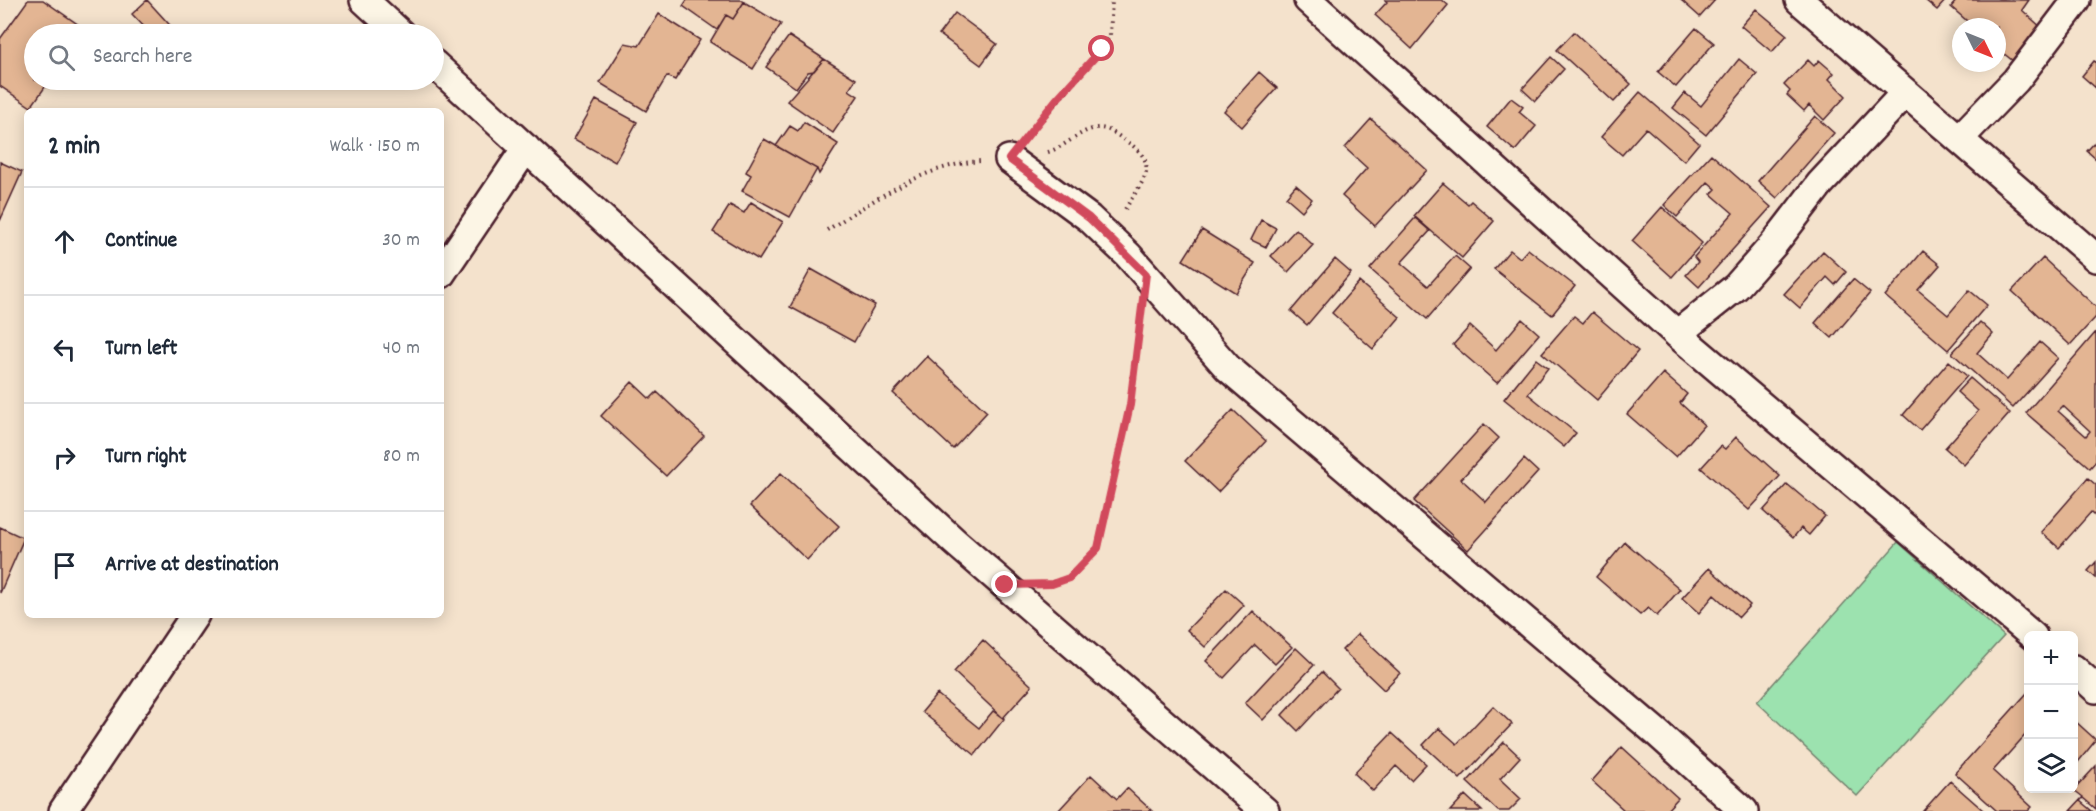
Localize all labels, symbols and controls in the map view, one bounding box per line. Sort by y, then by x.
north arrow [1952,18,2006,72]
search box [24,24,444,90]
route start [1088,35,1114,61]
icon: search [45,41,78,74]
text: Search here [93,42,192,73]
text: 2 min [48,129,100,166]
text: Walk · 150 m [330,133,420,161]
icon: ahead [48,225,81,258]
text: Continue [105,226,177,257]
text: 30 m [382,227,420,255]
icon: left [48,333,81,366]
text: Turn left [105,334,177,365]
text: 40 m [382,335,420,363]
icon: right [48,441,81,474]
text: Turn right [105,442,187,473]
text: 80 m [383,443,420,471]
icon: arrive [48,549,81,582]
text: Arrive at destination [105,550,279,581]
route end [991,571,1017,597]
map controls [2024,631,2078,793]
button: + [2024,631,2078,685]
button: − [2024,685,2078,739]
button: layers [2024,739,2078,793]

